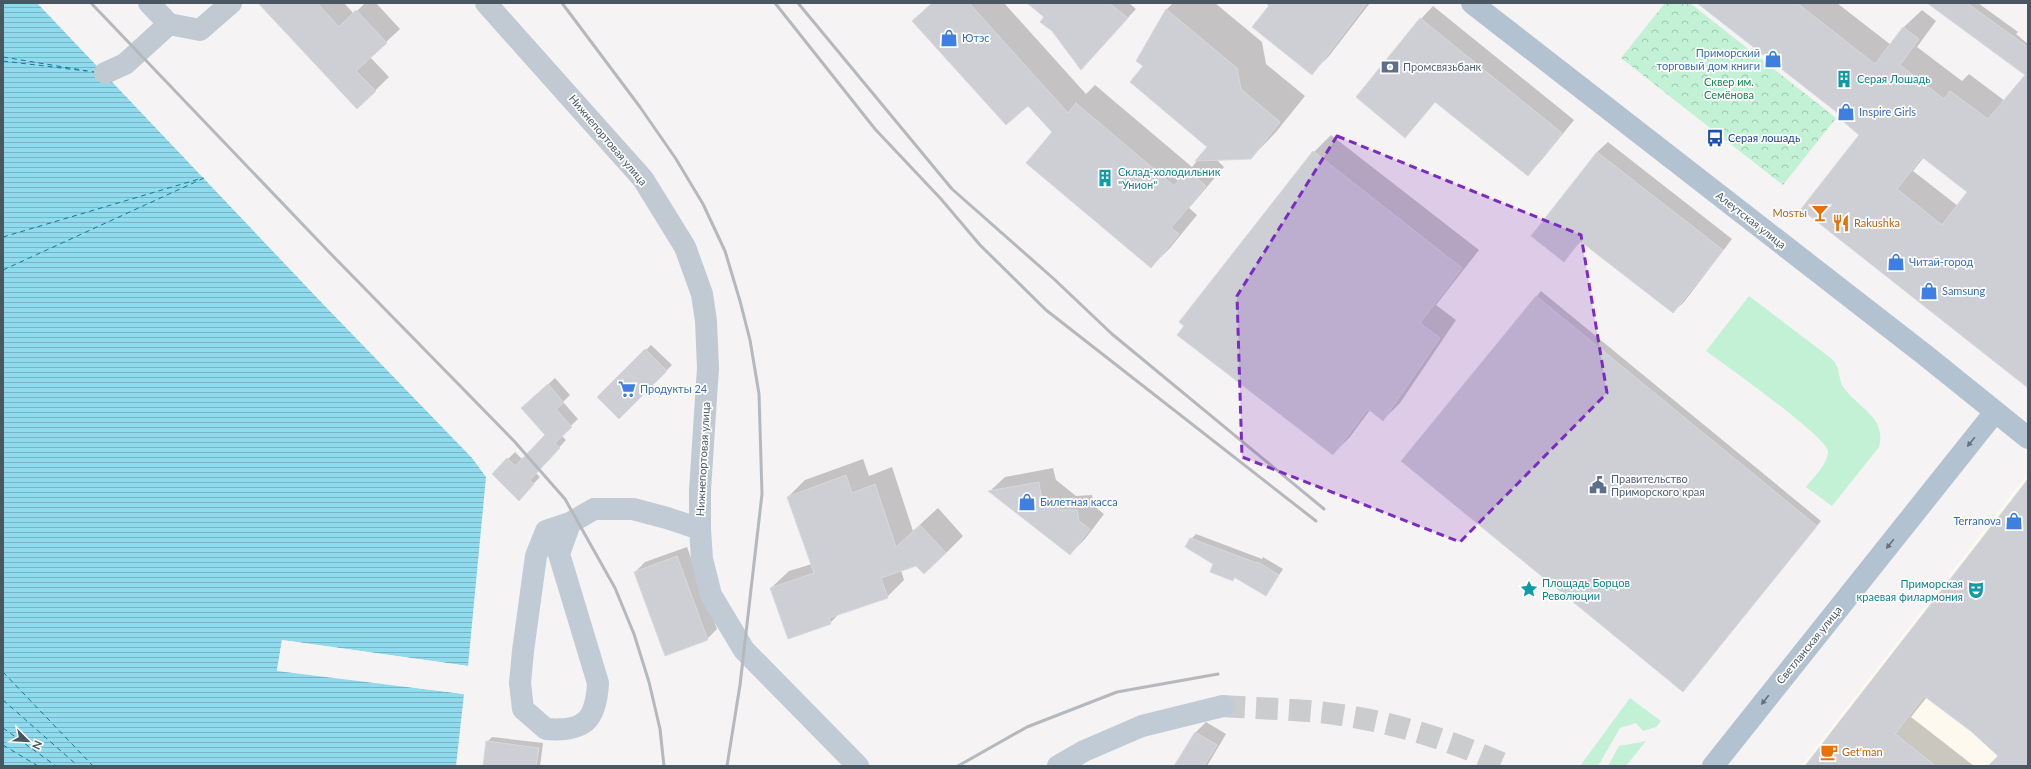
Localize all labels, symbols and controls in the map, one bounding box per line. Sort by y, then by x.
shop icon: Ютэс [939,28,959,48]
place label: Ютэс [962,31,990,44]
place label: Приморский торговый дом книги [1657,46,1760,72]
shop icon: Приморский торговый дом книги [1763,49,1783,69]
bank icon: Промсвязьбанк [1380,57,1400,77]
place label: Промсвязьбанк [1403,60,1482,73]
building icon: Серая Лошадь [1834,69,1854,89]
place label: Серая Лошадь [1857,72,1931,85]
park label: Сквер им. Семёнова [1704,75,1754,101]
street label: Нижнепортовая улица [567,92,650,188]
shop icon: Inspire Girls [1836,102,1856,122]
place label: Inspire Girls [1859,105,1916,118]
bus stop icon: Серая лошадь [1705,128,1725,148]
place label: Серая лошадь [1728,131,1800,144]
place label: Склад-холодильник "Унион" [1118,165,1221,191]
building icon: Склад-холодильник "Унион" [1095,168,1115,188]
street label: Алеутская улица [1714,188,1789,251]
bar icon: Mosты [1810,203,1830,223]
place label: Mosты [1772,206,1807,219]
restaurant icon: Rakushka [1831,213,1851,233]
place label: Rakushka [1854,216,1900,229]
shop icon: Читай-город [1886,252,1906,272]
place label: Читай-город [1909,255,1974,268]
shop icon: Samsung [1919,281,1939,301]
place label: Samsung [1942,284,1985,297]
supermarket icon: Продукты 24 [617,379,637,399]
place label: Продукты 24 [640,382,708,395]
street label: Нижнепортовая улица [693,401,712,517]
one-way arrow [1967,437,1975,448]
place label: Правительство Приморского края [1611,472,1705,498]
public building icon: Правительство Приморского края [1588,475,1608,495]
shop icon: Билетная касса [1017,492,1037,512]
place label: Билетная касса [1040,495,1118,508]
shop icon: Terranova [2004,511,2024,531]
place label: Terranova [1953,514,2001,527]
one-way arrow [1885,539,1894,550]
place label: Площадь Борцов Революции [1542,576,1630,602]
place label: Приморская краевая филармония [1857,577,1963,603]
place icon: Площадь Борцов Революции [1519,579,1539,599]
theatre icon: Приморская краевая филармония [1966,580,1986,600]
street label: Светланская улица [1773,603,1844,686]
one-way arrow [1761,695,1769,706]
north arrow [8,721,48,761]
text: N [30,739,45,752]
cafe icon: Get'man [1819,742,1839,762]
place label: Get'man [1842,745,1883,758]

